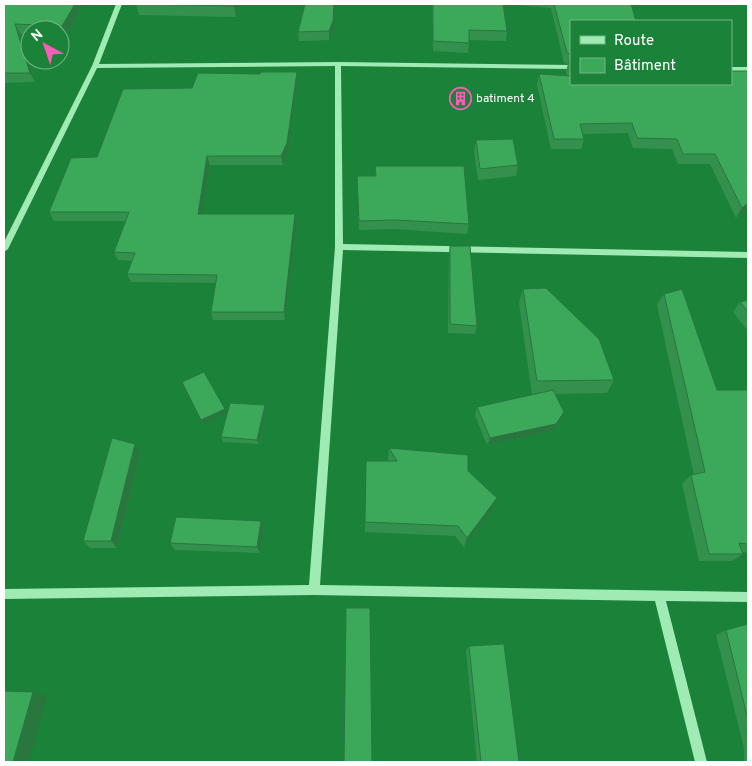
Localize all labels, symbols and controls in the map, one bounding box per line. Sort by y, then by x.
north arrow [20,20,70,70]
legend [570,20,732,85]
text: N [28,26,47,46]
text: Route [614,32,654,51]
text: Bâtiment [614,57,676,76]
building icon: batiment 4 [448,86,472,110]
place label: batiment 4 [476,91,535,107]

